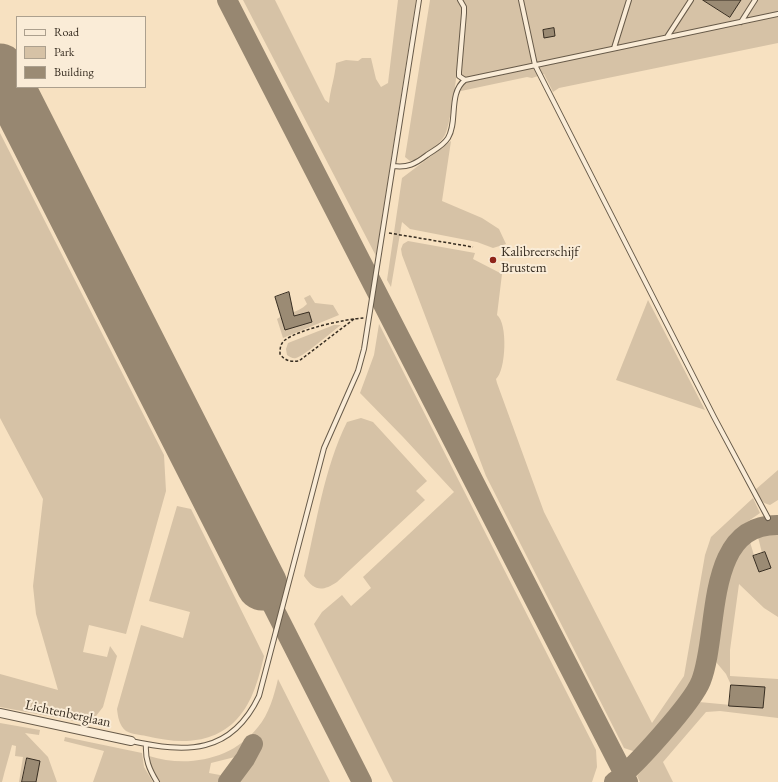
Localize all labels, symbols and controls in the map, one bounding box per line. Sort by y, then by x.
legend [16,16,146,88]
text: Road [54,24,79,40]
text: Park [54,44,74,60]
text: Building [54,64,94,80]
place label: Kalibreerschijf Brustem [501,244,579,276]
marker: Kalibreerschijf Brustem [488,255,498,265]
street label: Lichtenberglaan [24,697,112,731]

